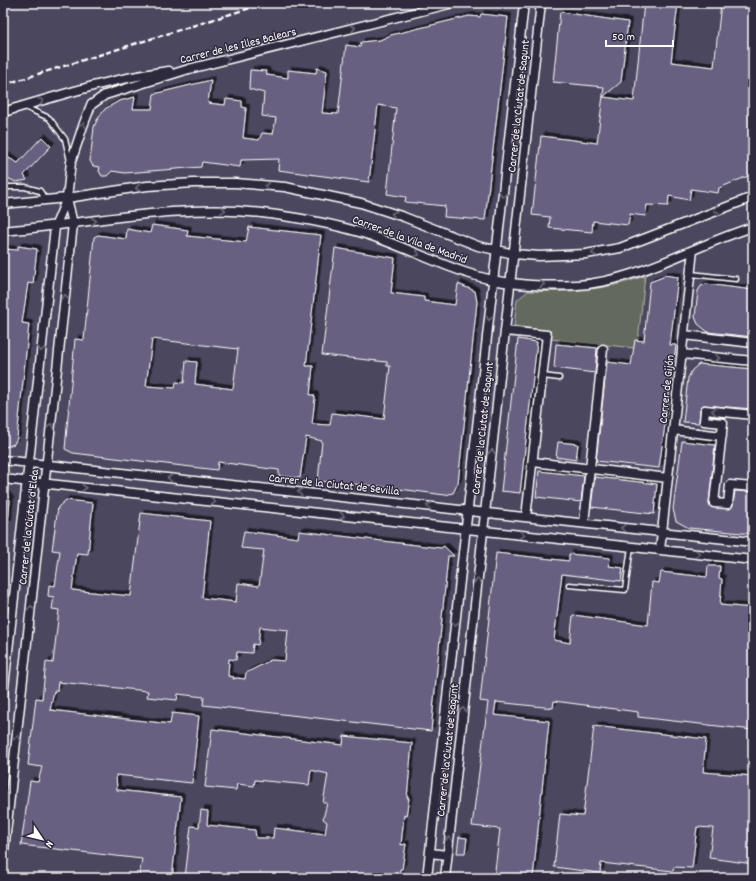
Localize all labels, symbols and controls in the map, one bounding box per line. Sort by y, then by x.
scale bar [606,22,673,48]
street label: Carrer de les Illes Balears [178,24,298,69]
one-way arrow [350,24,357,33]
text: 50 m [612,29,635,46]
street label: Carrer de la Ciutat de Sagunt [504,38,535,173]
one-way arrow [223,55,230,64]
one-way arrow [37,97,44,106]
one-way arrow [79,122,87,129]
one-way arrow [264,181,270,190]
one-way arrow [135,183,141,192]
one-way arrow [498,192,507,198]
one-way arrow [220,206,226,215]
one-way arrow [713,206,720,214]
one-way arrow [391,210,398,219]
street label: Carrer de la Vila de Madrid [350,212,469,269]
one-way arrow [90,217,97,226]
one-way arrow [591,248,597,256]
one-way arrow [412,249,420,257]
one-way arrow [539,280,545,288]
one-way arrow [61,294,70,300]
one-way arrow [485,315,494,321]
one-way arrow [37,346,46,352]
one-way arrow [714,353,720,362]
street label: Carrer de Gijón [655,354,680,424]
street label: Carrer de la Ciutat de Sagunt [468,360,499,495]
one-way arrow [711,407,717,416]
one-way arrow [46,423,55,429]
one-way arrow [487,449,496,455]
street label: Carrer de la Ciutat d'Elda [15,468,44,586]
street label: Carrer de la Ciutat de Sevilla [268,470,400,501]
one-way arrow [167,474,173,483]
one-way arrow [80,483,87,492]
one-way arrow [297,488,303,497]
one-way arrow [210,497,216,506]
one-way arrow [426,502,432,511]
one-way arrow [339,511,345,520]
one-way arrow [620,523,626,532]
one-way arrow [519,530,525,539]
one-way arrow [695,550,701,559]
one-way arrow [473,578,482,584]
one-way arrow [26,605,35,611]
one-way arrow [451,621,460,627]
street label: Carrer de la Ciutat de Sagunt [433,682,464,817]
one-way arrow [459,707,468,713]
one-way arrow [12,735,21,741]
north arrow [22,819,62,859]
one-way arrow [444,836,453,842]
text: N [40,837,57,851]

